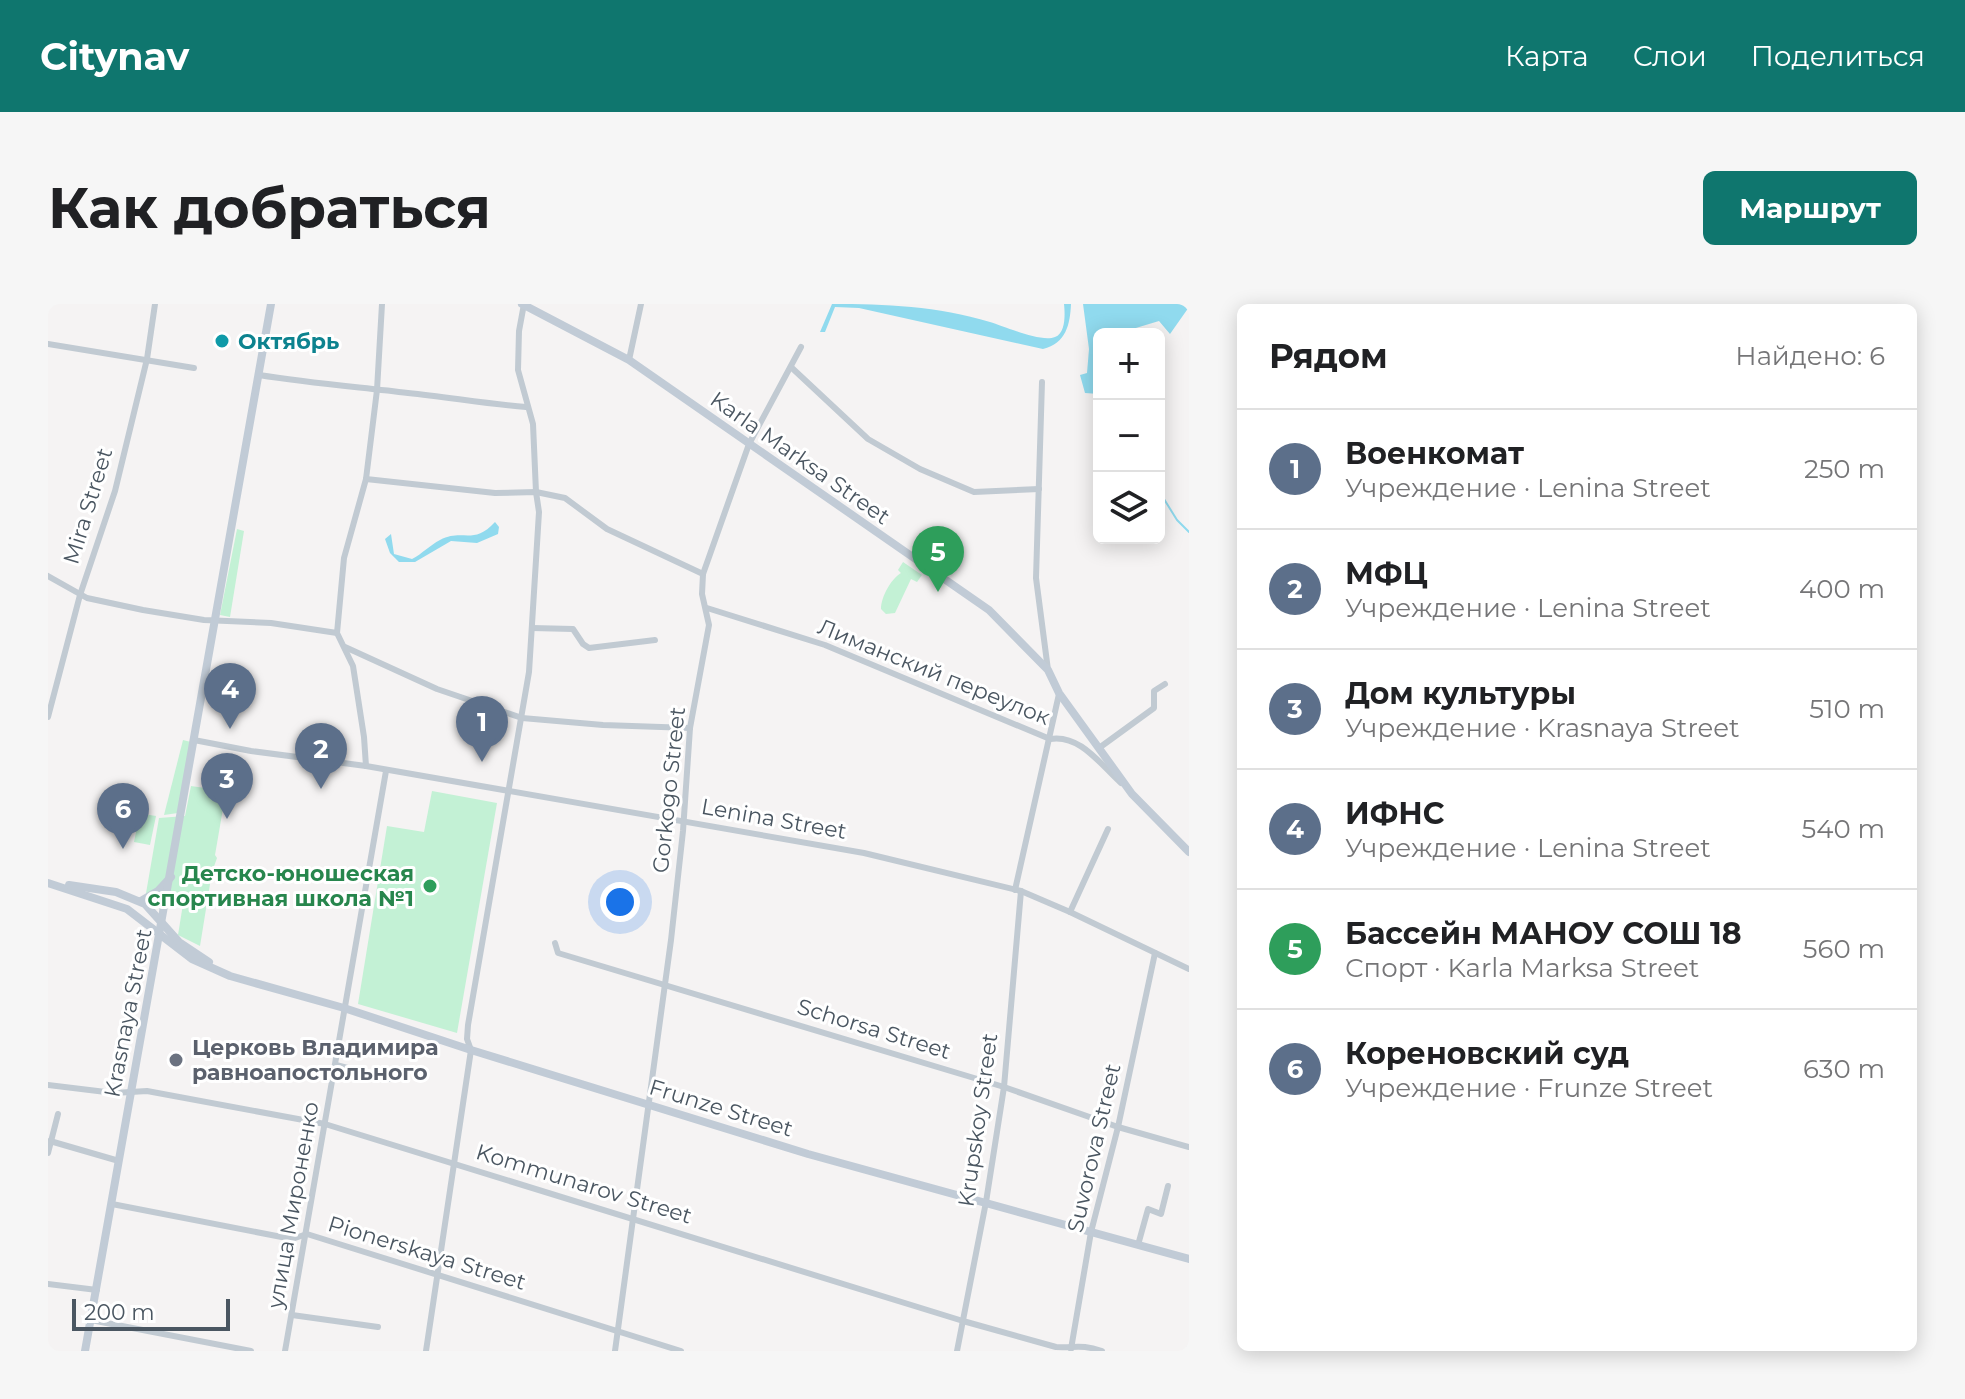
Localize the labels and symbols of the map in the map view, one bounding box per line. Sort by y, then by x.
place label: Октябрь [238,328,339,355]
marker: Октябрь [213,332,231,350]
street label: Karla Marksa Street [705,386,895,530]
street label: Mira Street [58,445,118,567]
pin: 5 [912,526,964,592]
street label: Лиманский переулок [814,613,1054,731]
pin: 4 [204,663,256,729]
pin: 1 [456,696,508,762]
street label: Gorkogo Street [647,705,691,874]
pin: 2 [295,723,347,789]
pin: 3 [201,753,253,819]
pin: 6 [97,783,149,849]
street label: Lenina Street [699,793,849,845]
place label: Детско-юношеская спортивная школа №1 [148,860,414,912]
marker: Детско-юношеская спортивная школа №1 [421,877,439,895]
your location [600,882,640,922]
street label: Krasnaya Street [98,926,158,1100]
street label: Schorsa Street [794,993,954,1065]
street label: Krupskoy Street [952,1031,1004,1209]
place label: Церковь Владимира равноапостольного [192,1034,438,1086]
marker: Церковь Владимира равноапостольного [167,1051,185,1069]
street label: Suvorova Street [1061,1061,1127,1235]
street label: Frunze Street [646,1073,796,1143]
street label: улица Мироненко [261,1099,324,1312]
street label: Kommunarov Street [473,1138,695,1230]
street label: Pionerskaya Street [325,1210,529,1296]
scale bar [72,1295,230,1331]

